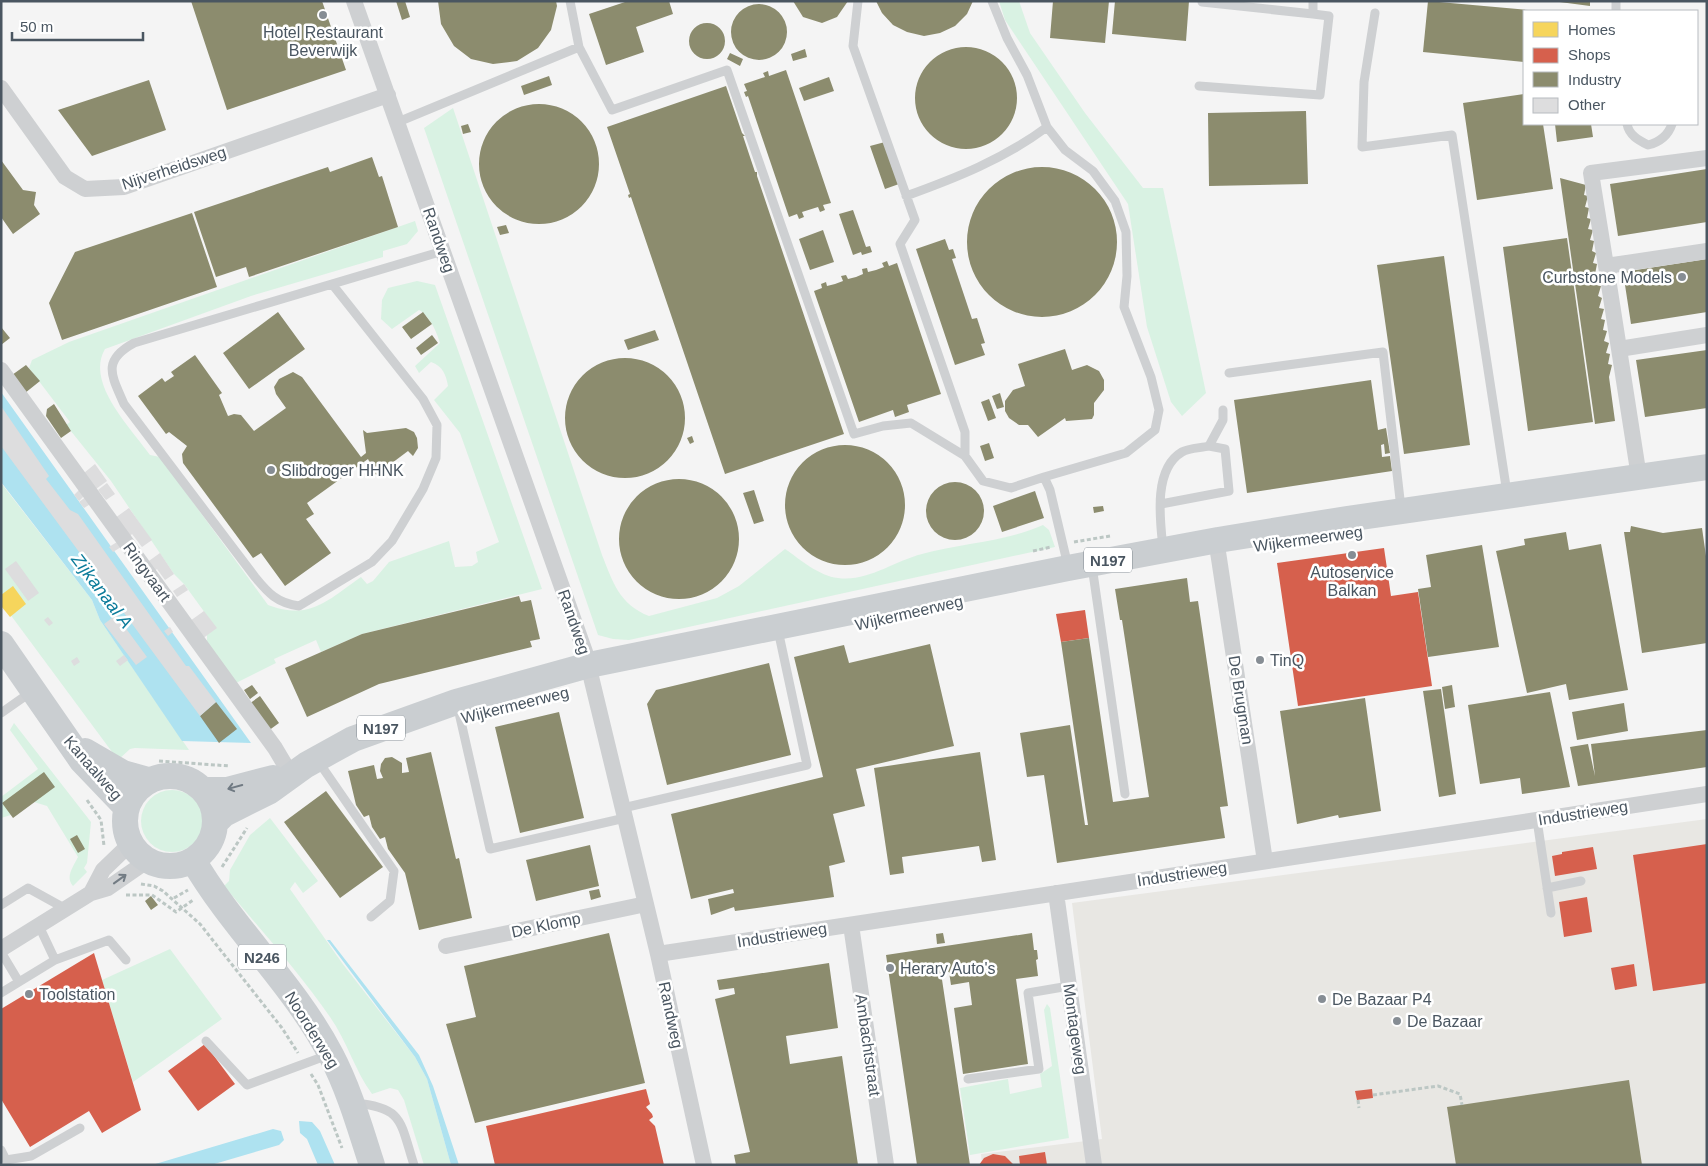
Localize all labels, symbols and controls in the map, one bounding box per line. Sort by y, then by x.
marker: Hotel Restaurant Beverwijk [317,9,329,21]
scale bar [12,10,144,42]
legend [1523,10,1698,125]
text: 50 m [20,18,53,35]
text: Homes [1568,21,1616,38]
place label: Hotel Restaurant Beverwijk [263,24,384,59]
text: Shops [1568,46,1611,63]
text: Industry [1568,71,1622,88]
text: Other [1568,96,1606,113]
street label: Nijverheidsweg [120,143,228,193]
street label: Randweg [420,205,458,275]
place label: Curbstone Models [1542,269,1672,286]
marker: Curbstone Models [1676,271,1688,283]
place label: Slibdroger HHNK [281,462,404,479]
marker: Slibdroger HHNK [265,464,277,476]
street label: Wijkermeerweg [1252,523,1364,555]
street label: Ringvaart [120,539,174,605]
road number: N197 [1084,548,1132,572]
water label: Zijkanaal A [67,549,137,632]
marker: Autoservice Balkan [1346,549,1358,561]
place label: Autoservice Balkan [1310,564,1394,599]
street label: Randweg [555,587,593,657]
street label: Wijkermeerweg [853,592,965,634]
place label: TinQ [1270,652,1304,669]
street label: De Brugman [1226,654,1256,746]
marker: TinQ [1254,654,1266,666]
street label: Wijkermeerweg [459,683,571,727]
road number: N197 [357,716,405,740]
street label: Kanaalweg [61,733,125,803]
one-way arrow [228,783,244,793]
street label: Industrieweg [1537,798,1629,828]
street label: Industrieweg [1136,859,1228,889]
one-way arrow [113,874,127,884]
street label: De Klomp [510,909,582,941]
street label: Industrieweg [736,920,828,950]
road number: N246 [238,944,286,970]
place label: Herary Auto's [900,960,996,977]
marker: Herary Auto's [884,962,896,974]
street label: Randweg [656,980,686,1050]
street label: Montageweg [1060,982,1090,1076]
place label: Toolstation [39,986,116,1003]
marker: Toolstation [23,988,35,1000]
street label: Noorderweg [282,989,342,1071]
place label: De Bazaar P4 [1332,991,1432,1008]
street label: Ambachtstraat [852,993,884,1098]
marker: De Bazaar P4 [1316,993,1328,1005]
place label: De Bazaar [1407,1013,1483,1030]
marker: De Bazaar [1391,1015,1403,1027]

